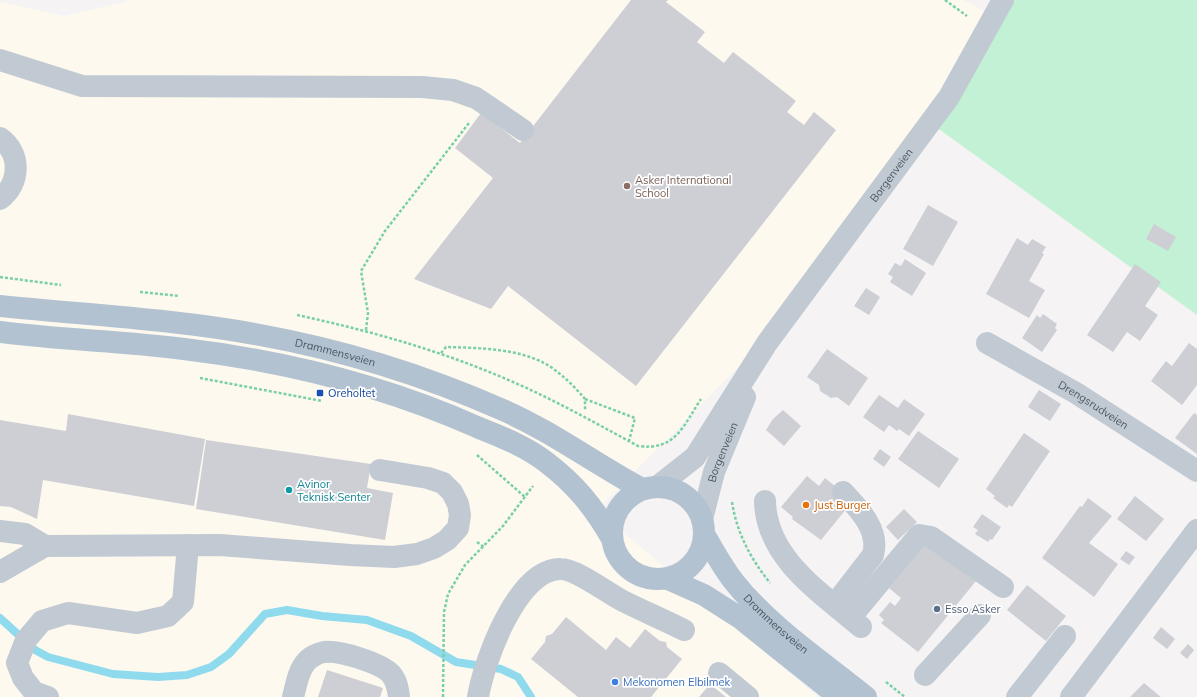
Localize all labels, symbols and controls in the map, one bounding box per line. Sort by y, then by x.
street label: Borgenveien [867,145,916,205]
place label: Asker International School [635,173,731,200]
marker: Asker International School [622,181,632,191]
street label: Drammensveien [294,335,377,369]
street label: Drengsrudveien [1056,377,1131,432]
place label: Oreholtet [328,386,376,400]
marker: Oreholtet [315,388,325,398]
street label: Borgenveien [705,420,741,484]
place label: Avinor Teknisk Senter [297,477,371,504]
marker: Avinor Teknisk Senter [284,485,294,495]
place label: Just Burger [814,498,870,512]
marker: Just Burger [801,500,811,510]
street label: Drammensveien [741,591,811,657]
place label: Esso Asker [945,602,1000,616]
marker: Esso Asker [932,604,942,614]
place label: Mekonomen Elbilmek [623,675,730,689]
marker: Mekonomen Elbilmek [610,677,620,687]

